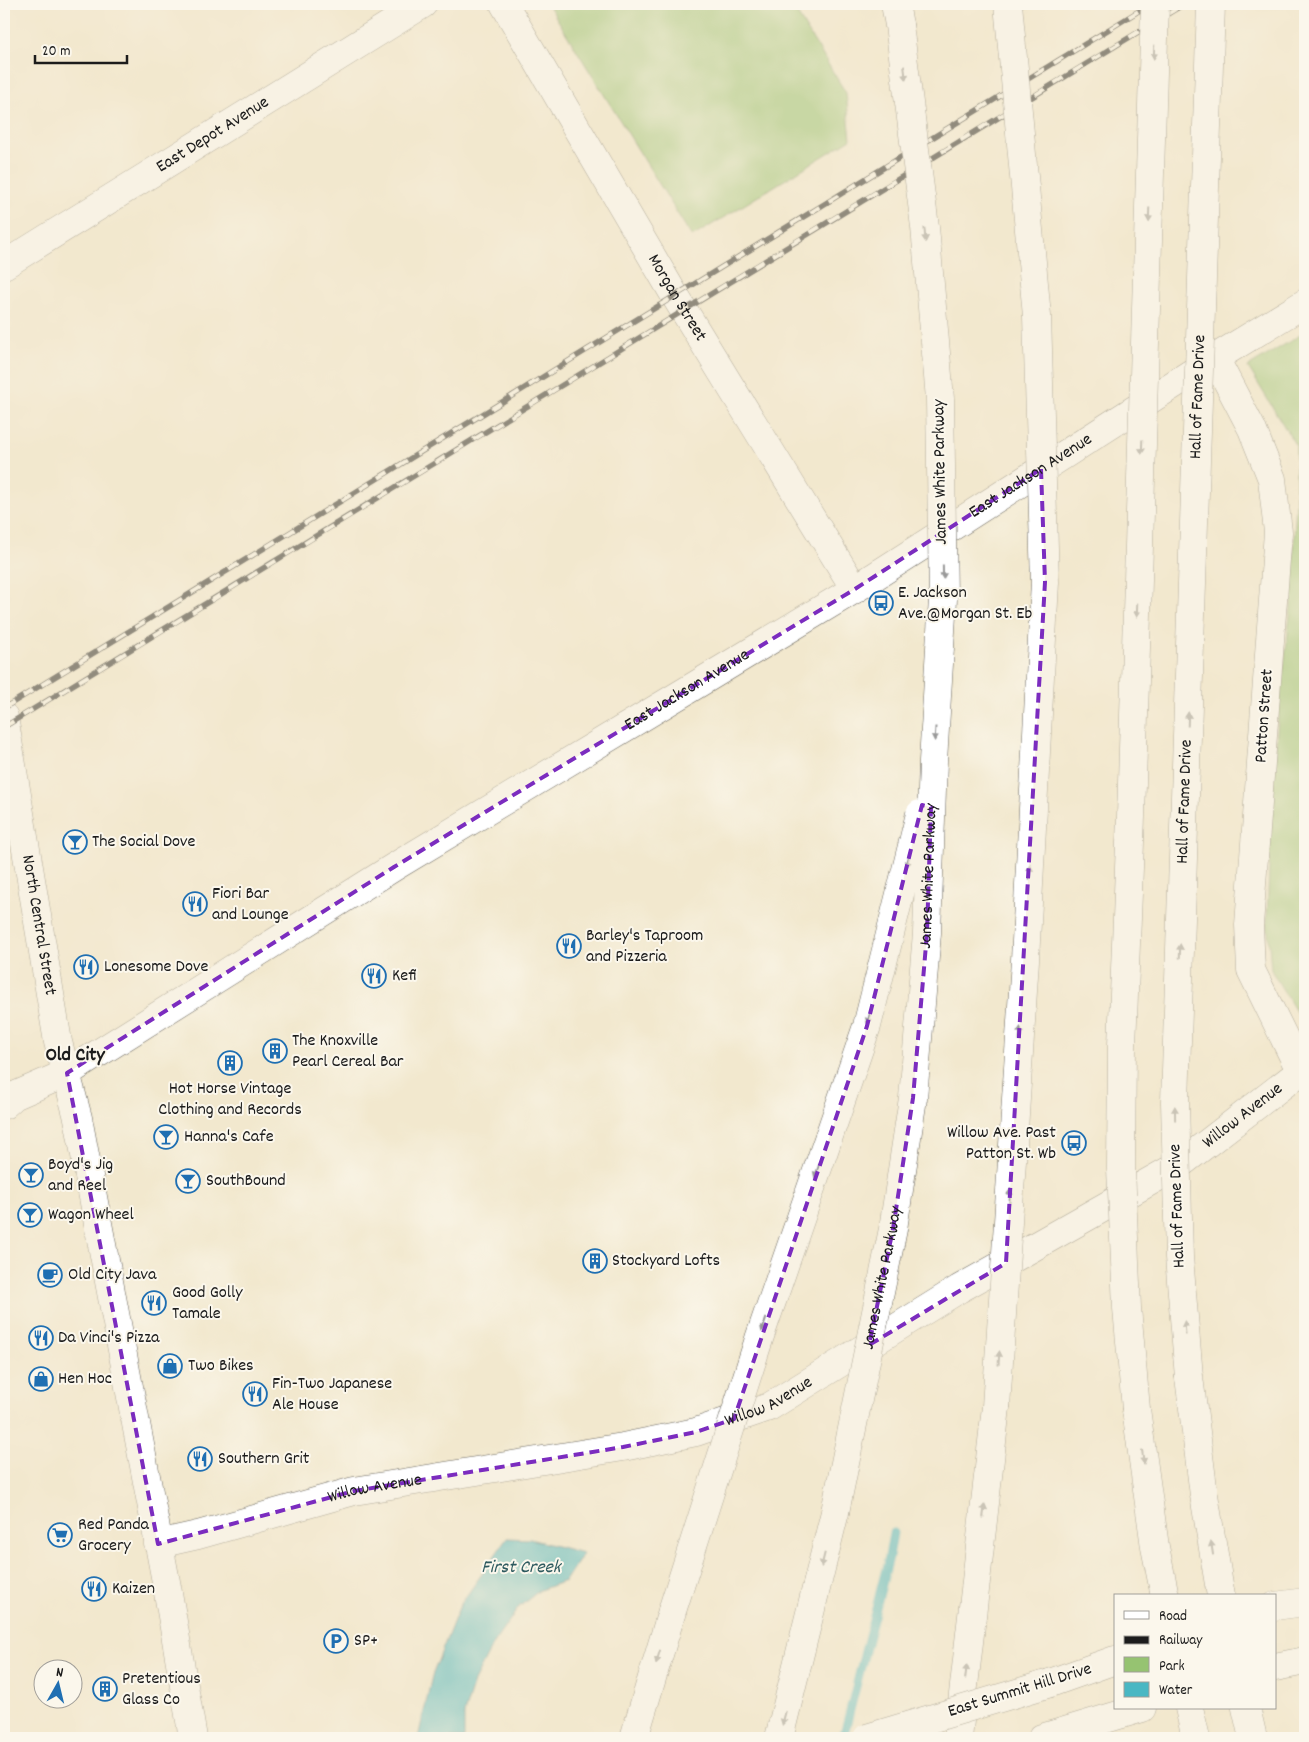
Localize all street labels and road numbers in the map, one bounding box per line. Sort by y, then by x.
street label: East Depot Avenue [152,90,274,180]
street label: Morgan Street [641,250,713,347]
street label: Hall of Fame Drive [1184,334,1213,459]
street label: James White Parkway [927,398,955,545]
street label: East Jackson Avenue [964,427,1097,525]
street label: East Jackson Avenue [620,643,754,738]
street label: Patton Street [1249,668,1281,764]
street label: Hall of Fame Drive [1170,739,1199,864]
street label: James White Parkway [913,802,944,950]
street label: North Central Street [15,853,63,997]
street label: Willow Avenue [1197,1077,1288,1155]
street label: Hall of Fame Drive [1163,1143,1193,1269]
street label: James White Parkway [856,1204,909,1352]
street label: Willow Avenue [721,1370,818,1434]
street label: Willow Avenue [325,1468,424,1510]
street label: East Summit Hill Drive [945,1657,1095,1725]

